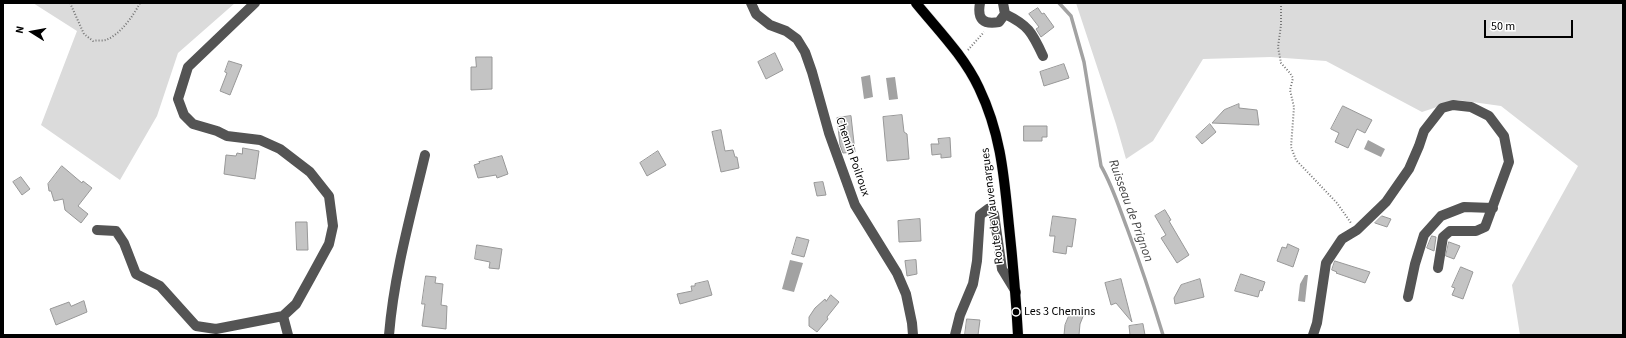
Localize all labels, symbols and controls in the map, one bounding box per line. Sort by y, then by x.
north arrow [12,12,52,52]
scale bar [1486,12,1575,38]
text: 50 m [1491,18,1515,35]
text: N [12,25,28,35]
street label: Chemin Poilroux [832,116,872,198]
street label: Route de Vauvenargues [979,147,1007,265]
water label: Ruisseau de Prignon [1104,158,1156,264]
place label: Les 3 Chemins [1024,305,1095,319]
marker: Les 3 Chemins [1011,307,1021,317]

